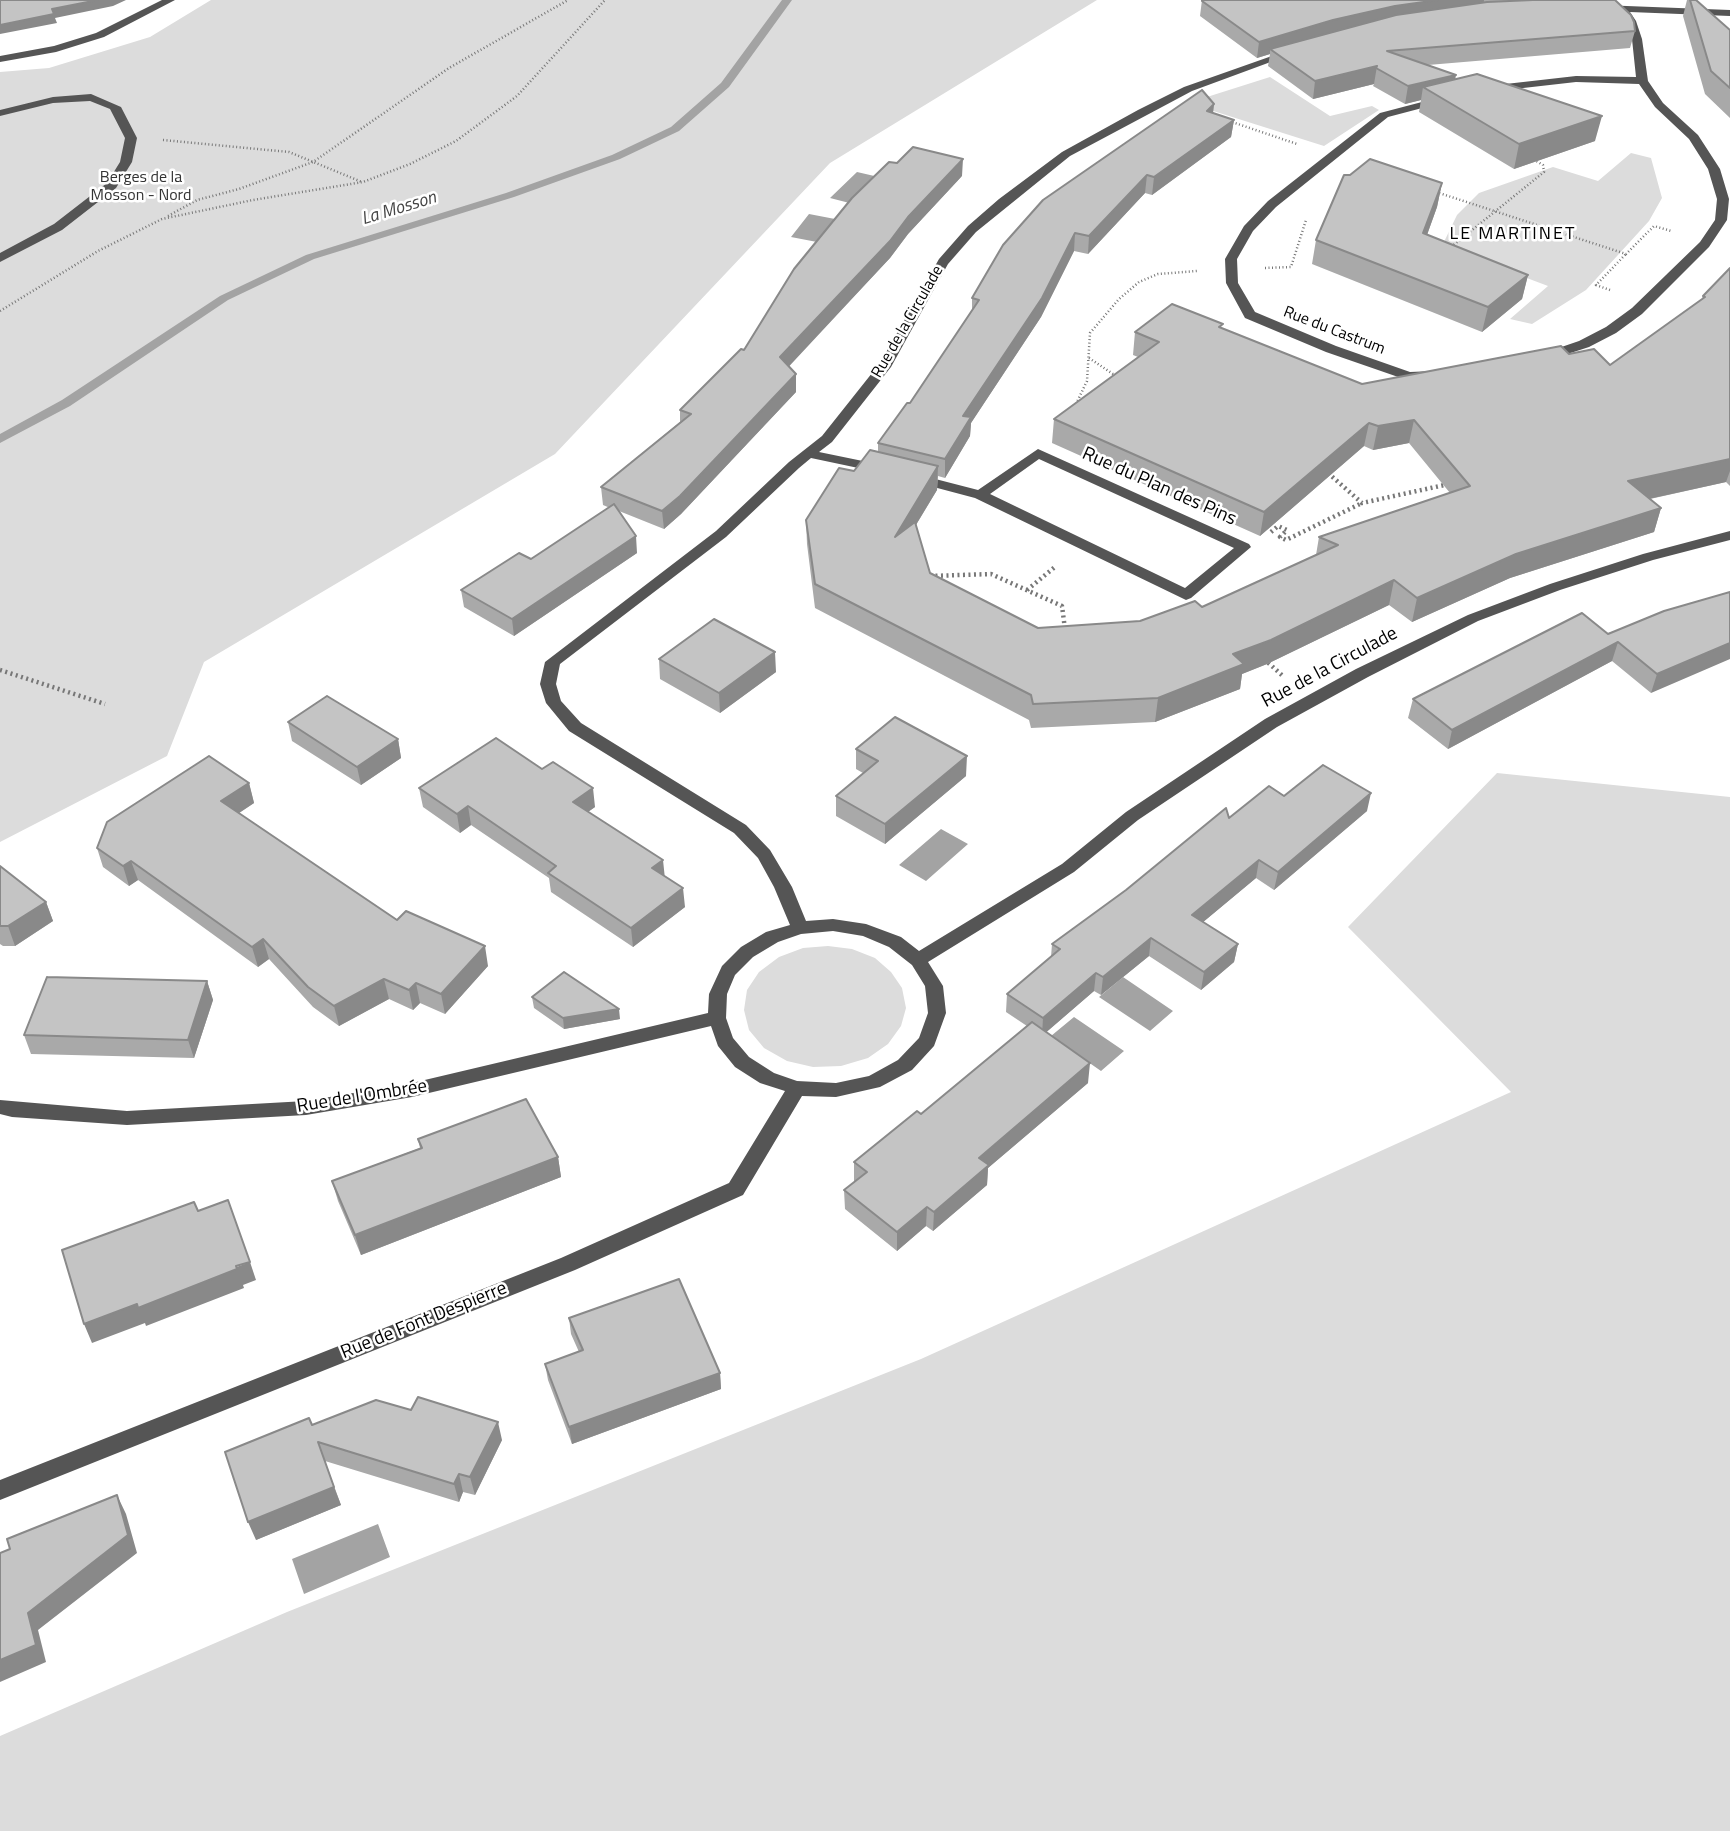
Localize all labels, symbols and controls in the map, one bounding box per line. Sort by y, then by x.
park label: Berges de la Mosson - Nord [91,168,191,206]
water label: La Mosson [359,187,439,231]
district label: LE MARTINET [1451,224,1575,246]
street label: Rue de la Circulade [868,262,948,382]
street label: Rue du Castrum [1280,303,1388,359]
street label: Rue du Plan des Pins [1078,443,1240,531]
street label: Rue de la Circulade [1258,623,1402,713]
street label: Rue de l'Ombrée [295,1075,429,1119]
street label: Rue de Font Despierre [338,1277,510,1365]

